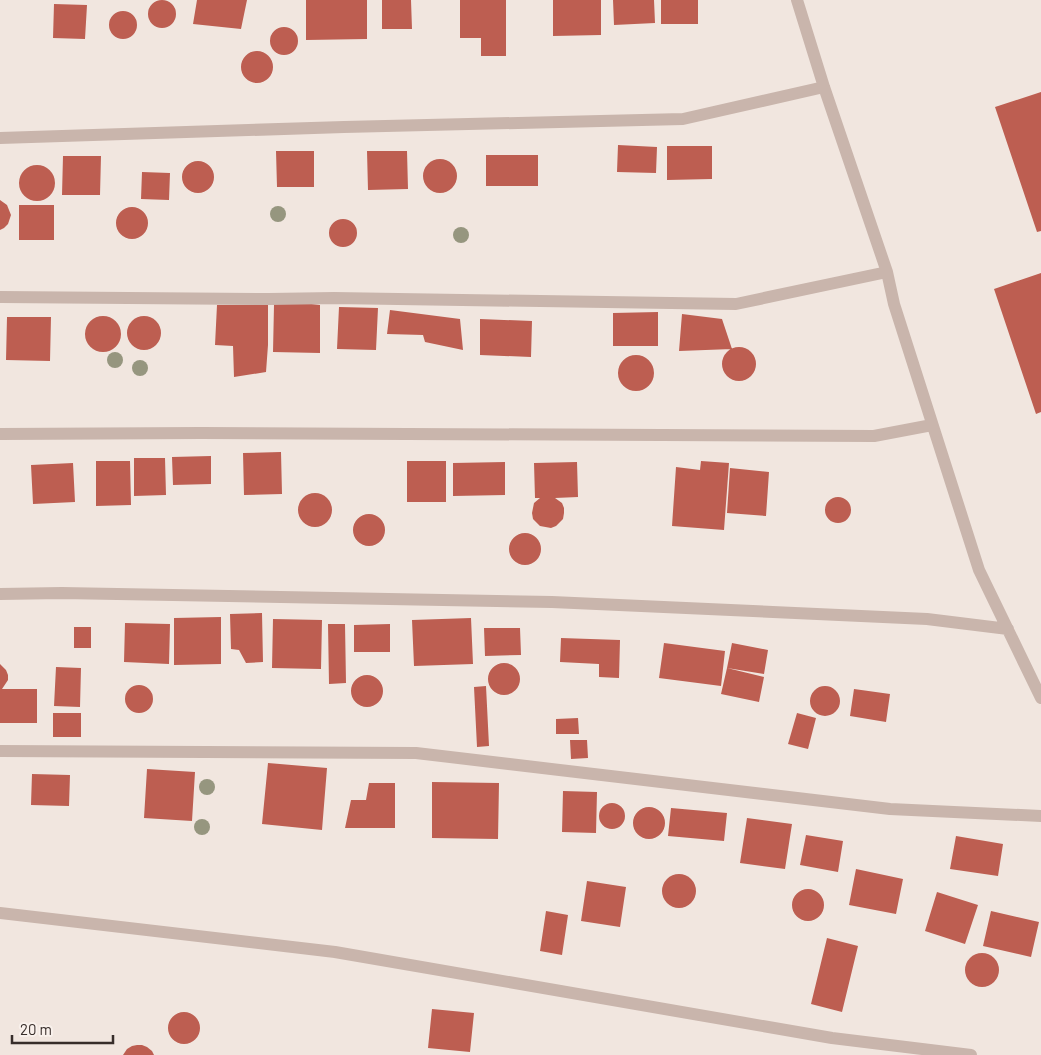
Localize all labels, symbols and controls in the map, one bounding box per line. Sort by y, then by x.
scale bar [12,1012,114,1044]
text: 20 m [20,1020,52,1038]

